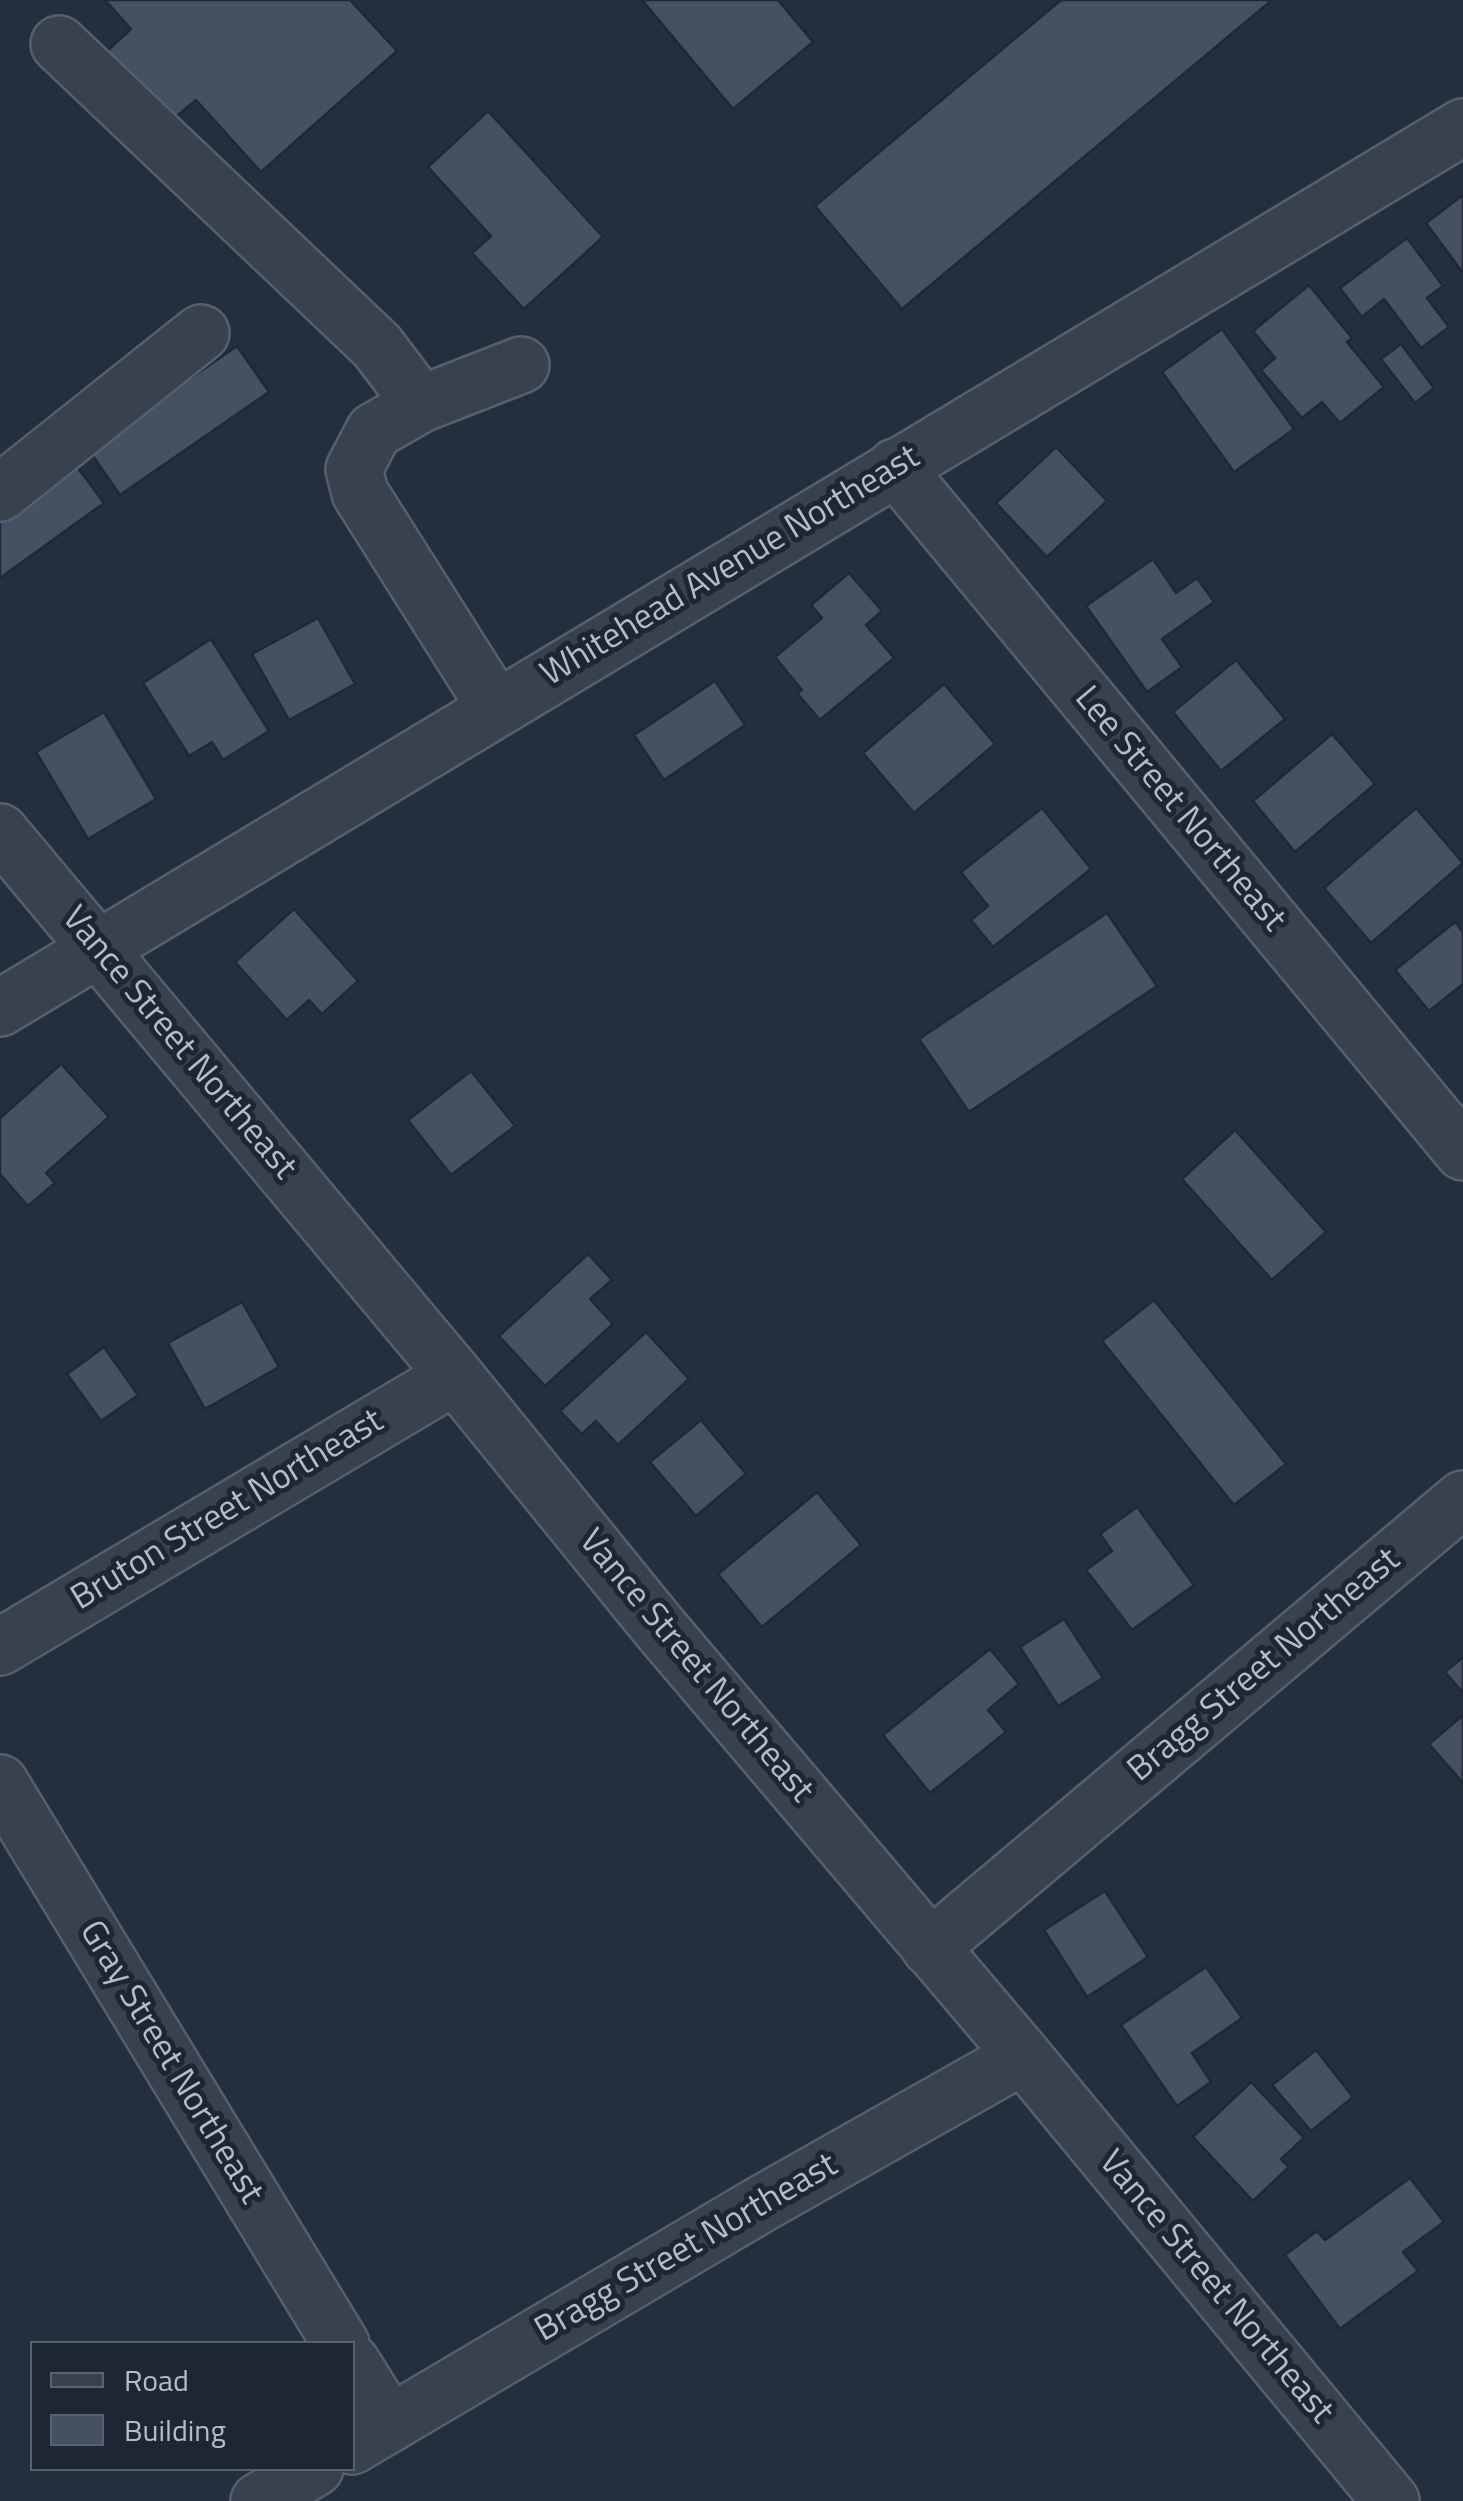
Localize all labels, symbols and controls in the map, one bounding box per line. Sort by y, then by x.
street label: Whitehead Avenue Northeast [534,437,928,697]
street label: Lee Street Northeast [1064,679,1294,941]
street label: Vance Street Northeast [52,899,304,1189]
street label: Bruton Street Northeast [64,1401,392,1621]
street label: Vance Street Northeast [569,1522,821,1812]
street label: Bragg Street Northeast [1121,1540,1409,1792]
street label: Gray Street Northeast [69,1914,271,2212]
street label: Vance Street Northeast [1089,2143,1341,2433]
street label: Bragg Street Northeast [529,2145,845,2353]
legend [30,2341,355,2471]
text: Road [124,2357,189,2403]
text: Building [124,2407,226,2453]

